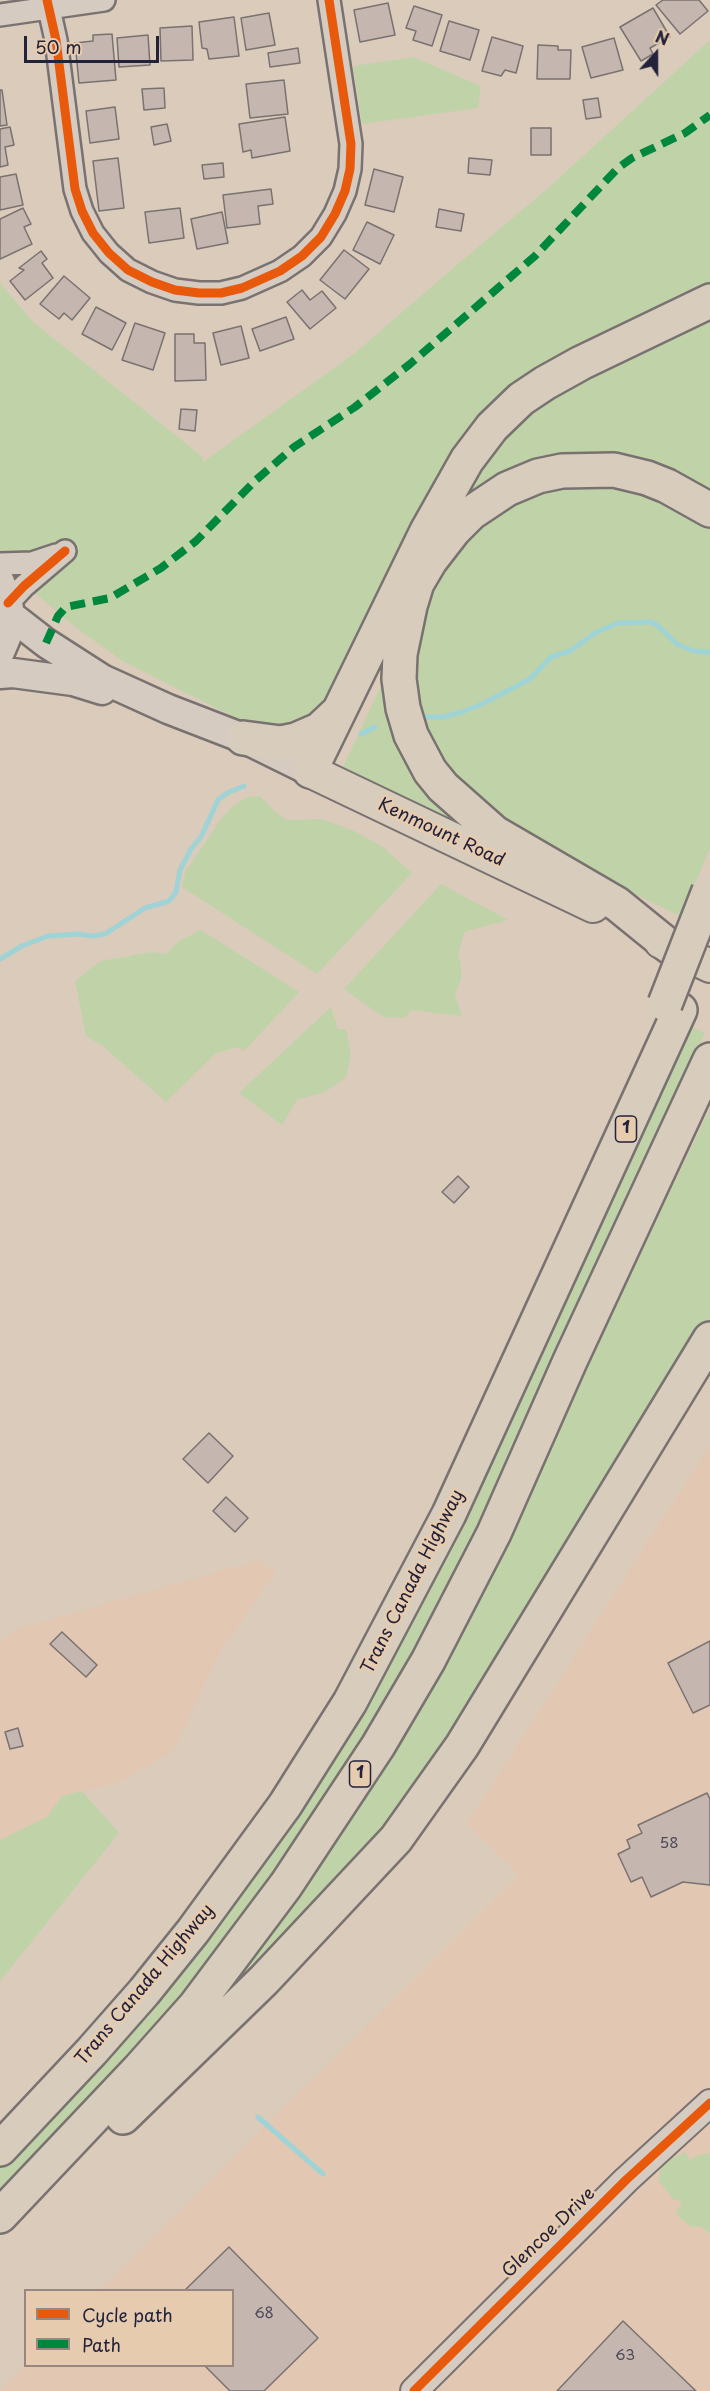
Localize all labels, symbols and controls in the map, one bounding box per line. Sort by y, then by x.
scale bar [27,24,162,62]
north arrow [626,24,686,84]
text: N [652,24,673,51]
text: 50 m [35,33,82,60]
street label: Kenmount Road [374,794,508,872]
road number: 1 [616,1116,636,1142]
street label: Trans Canada Highway [357,1486,469,1678]
road number: 1 [350,1761,370,1787]
house number: 58 [659,1835,679,1853]
street label: Trans Canada Highway [71,1900,219,2070]
street label: Glencoe Drive [498,2183,600,2283]
legend [24,2289,234,2367]
text: Cycle path [82,2301,173,2328]
house number: 68 [254,2305,274,2323]
text: Path [82,2331,121,2358]
house number: 63 [615,2347,635,2365]

